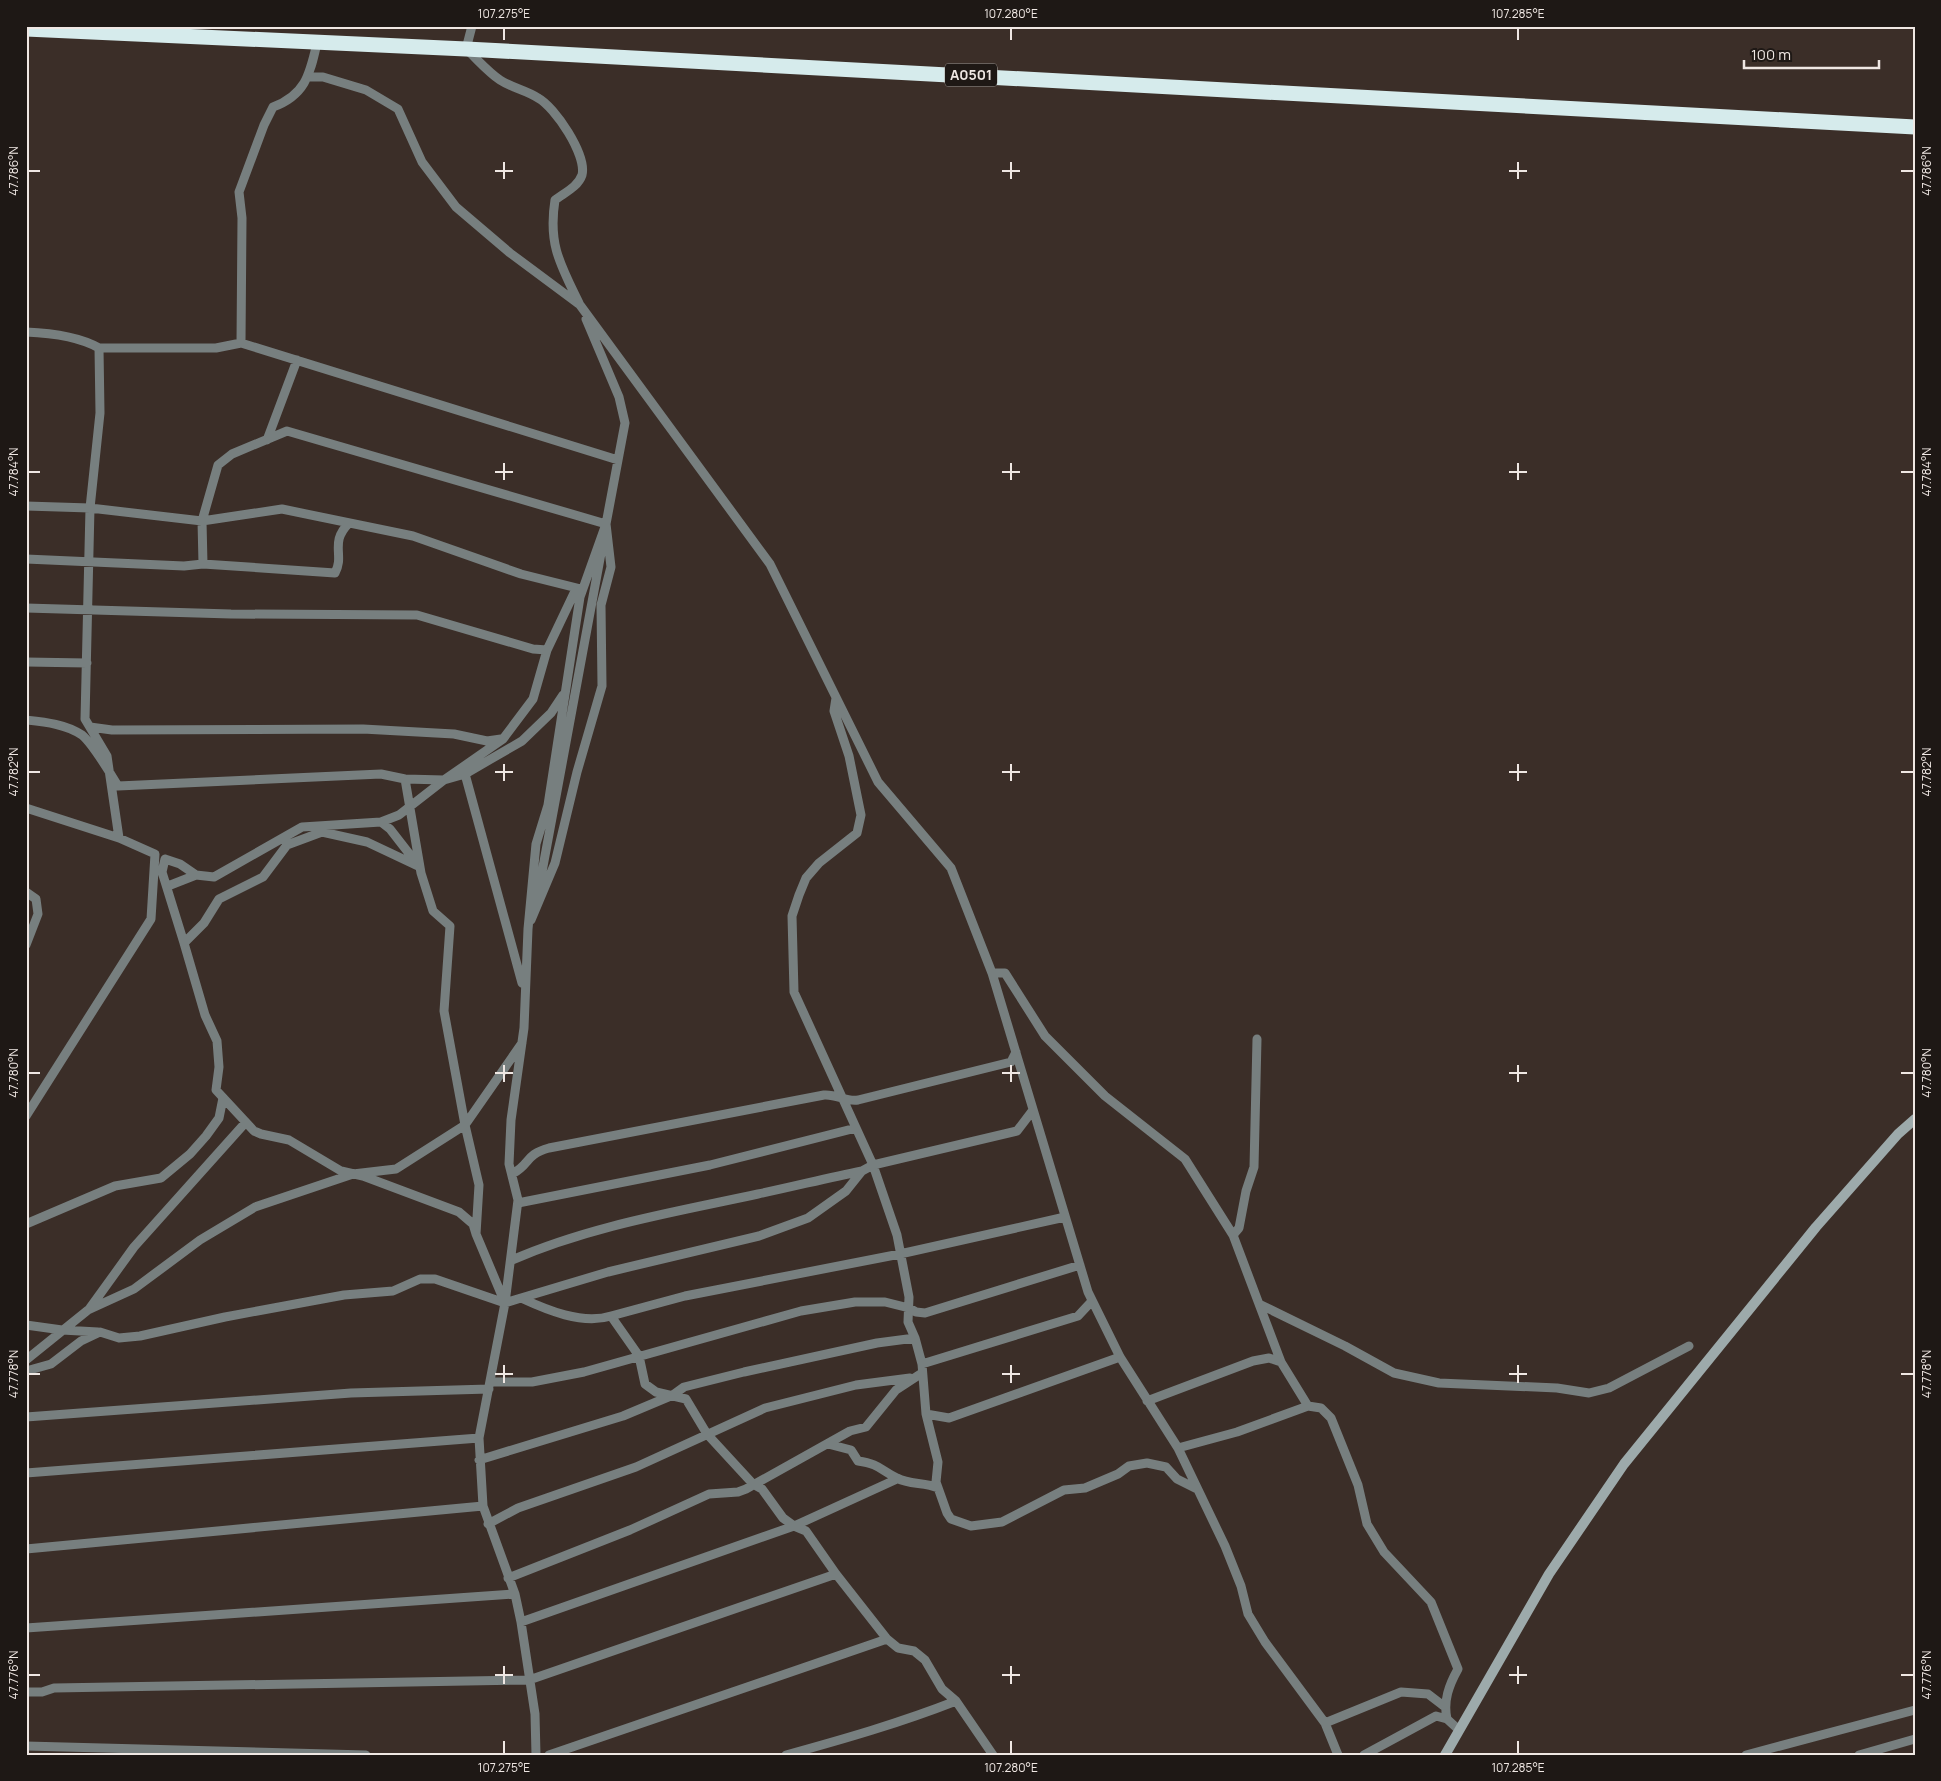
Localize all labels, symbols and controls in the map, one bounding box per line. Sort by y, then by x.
text: 107.275°E [478,5,530,22]
text: 107.280°E [984,5,1038,22]
text: 107.285°E [1491,5,1545,22]
scale bar [1744,38,1878,70]
text: 100 m [1751,44,1791,65]
road number: A0501 [945,64,997,86]
text: 47.786°N [5,146,22,196]
text: 47.786°N [1918,146,1935,196]
text: 47.784°N [5,447,22,497]
text: 47.784°N [1918,447,1935,497]
text: 47.782°N [5,748,22,796]
text: 47.782°N [1918,748,1935,796]
text: 47.780°N [5,1048,22,1098]
text: 47.780°N [1918,1048,1935,1098]
text: 47.778°N [5,1350,22,1398]
text: 47.778°N [1918,1350,1935,1398]
text: 47.776°N [5,1651,22,1699]
text: 47.776°N [1918,1651,1935,1699]
text: 107.275°E [478,1759,530,1776]
text: 107.280°E [984,1759,1038,1776]
text: 107.285°E [1491,1759,1545,1776]

